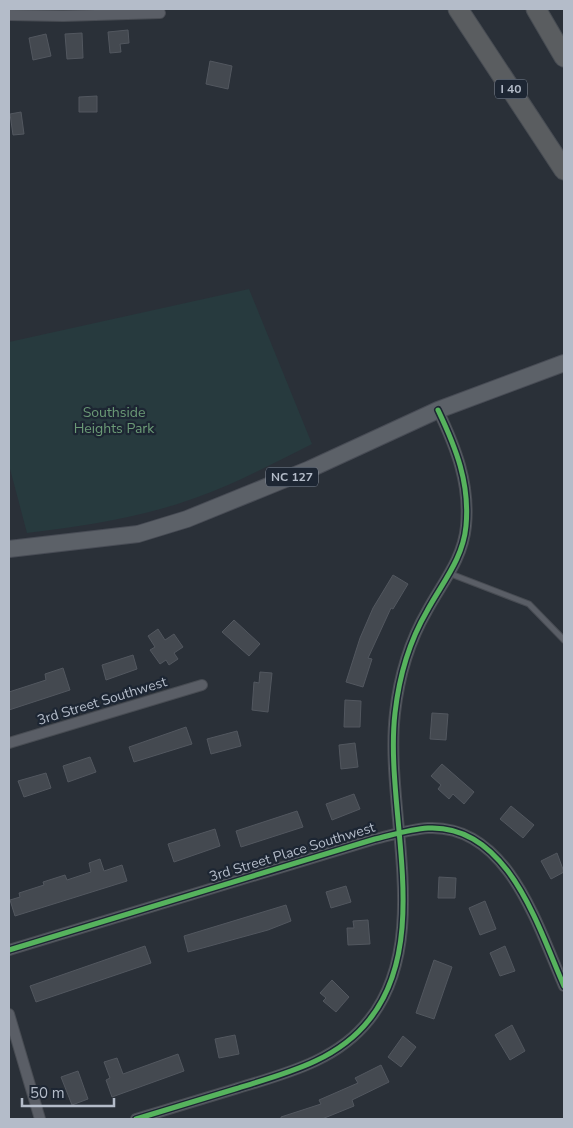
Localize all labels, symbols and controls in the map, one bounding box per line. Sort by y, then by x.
road number: I 40 [495,80,527,98]
park label: Southside Heights Park [74,403,155,438]
road number: NC 127 [266,468,318,487]
street label: 3rd Street Southwest [35,672,169,730]
street label: 3rd Street Place Southwest [207,818,377,886]
scale bar [22,1076,115,1108]
text: 50 m [30,1083,65,1103]

